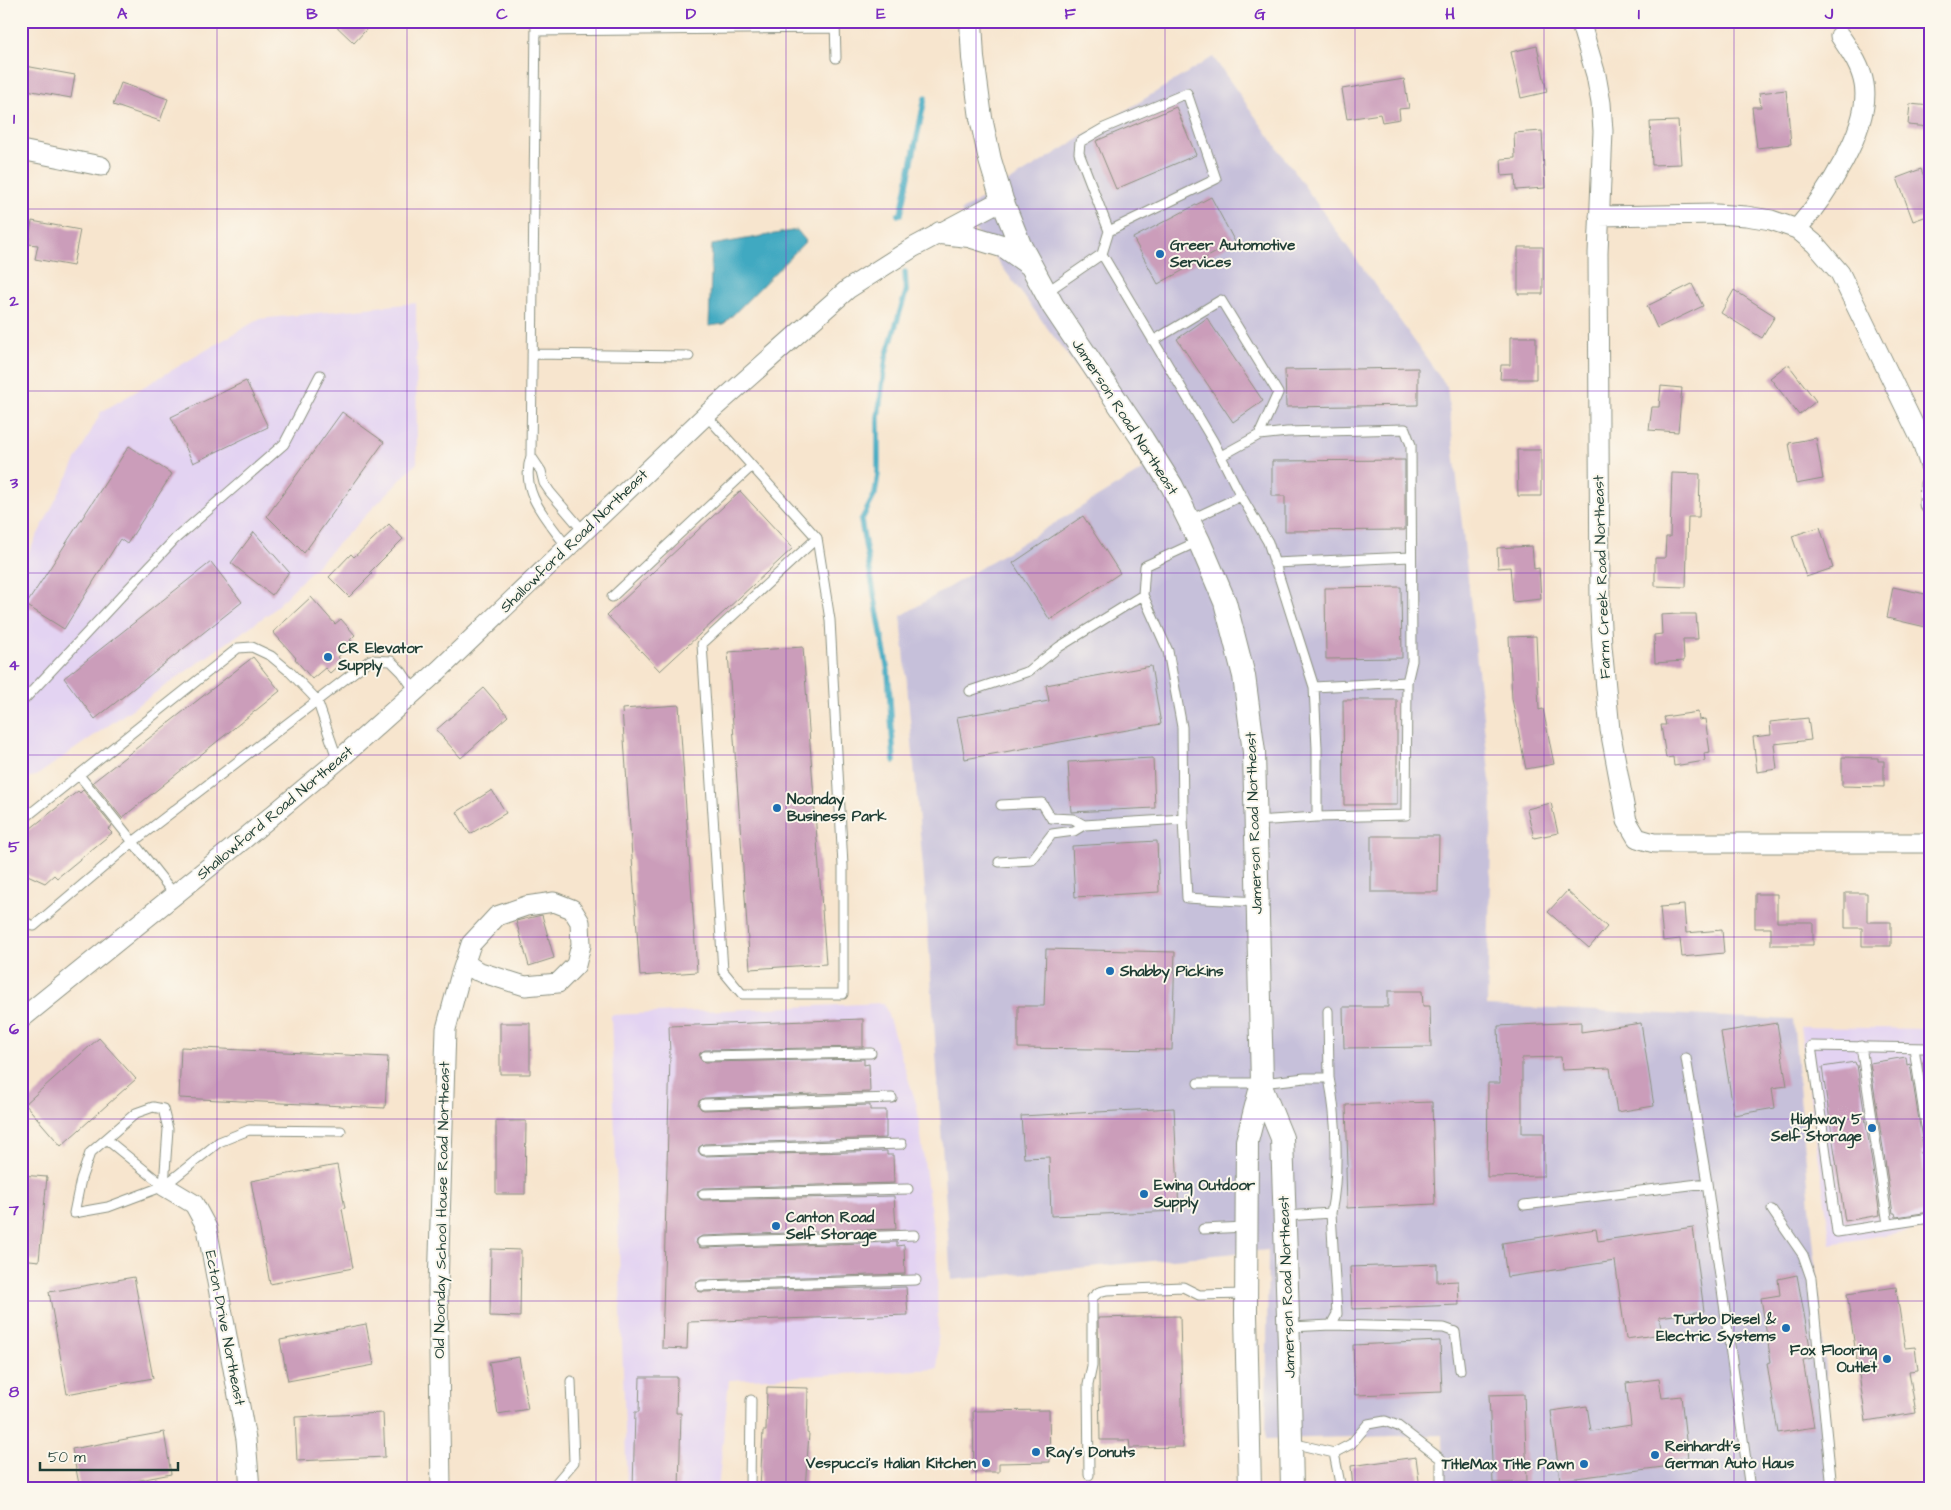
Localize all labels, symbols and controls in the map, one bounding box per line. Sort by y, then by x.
text: A [117,3,128,25]
text: B [306,3,318,25]
text: C [496,3,508,25]
text: D [686,3,697,25]
text: E [876,3,886,25]
text: F [1064,3,1076,25]
text: G [1254,3,1266,25]
text: H [1445,3,1455,25]
text: I [1638,3,1640,25]
text: J [1824,3,1834,25]
text: 1 [13,108,16,130]
place label: Greer Automotive Services [1169,235,1295,273]
marker: Greer Automotive Services [1154,248,1166,260]
text: 2 [8,290,19,312]
street label: Jamerson Road Northeast [1066,335,1184,499]
street label: Shallowford Road Northeast [495,464,653,618]
text: 3 [9,472,19,494]
street label: Farm Creek Road Northeast [1588,475,1616,679]
place label: CR Elevator Supply [337,638,424,677]
marker: CR Elevator Supply [322,651,334,663]
text: 4 [9,654,20,676]
street label: Jamerson Road Northeast [1240,731,1268,915]
street label: Shallowford Road Northeast [192,741,358,885]
place label: Noonday Business Park [787,789,887,827]
marker: Noonday Business Park [771,802,783,814]
text: 5 [8,836,20,858]
place label: Shabby Pickins [1119,961,1224,983]
marker: Shabby Pickins [1104,965,1116,977]
text: 6 [9,1018,19,1040]
street label: Old Noonday School House Road Northeast [429,1061,456,1359]
place label: Highway 5 Self Storage [1770,1109,1862,1149]
marker: Highway 5 Self Storage [1866,1122,1878,1134]
place label: Ewing Outdoor Supply [1153,1175,1256,1214]
marker: Ewing Outdoor Supply [1138,1188,1150,1200]
street label: Jamerson Road Northeast [1273,1195,1301,1379]
text: 7 [8,1199,19,1221]
place label: Canton Road Self Storage [785,1207,877,1247]
marker: Canton Road Self Storage [770,1220,782,1232]
street label: Ecton Drive Northeast [200,1249,250,1407]
place label: Turbo Diesel & Electric Systems [1656,1309,1777,1348]
marker: Turbo Diesel & Electric Systems [1780,1322,1792,1334]
place label: Fox Flooring Outlet [1790,1340,1878,1378]
marker: Fox Flooring Outlet [1881,1353,1893,1365]
text: 8 [9,1381,20,1403]
place label: Reinhardt's German Auto Haus [1665,1436,1795,1474]
scale bar [40,1440,178,1472]
place label: Ray's Donuts [1046,1442,1136,1464]
marker: Ray's Donuts [1030,1446,1042,1458]
text: 50 m [48,1447,86,1468]
marker: Reinhardt's German Auto Haus [1649,1449,1661,1461]
place label: Vespucci's Italian Kitchen [805,1453,977,1474]
place label: TitleMax Title Pawn [1441,1454,1574,1475]
marker: Vespucci's Italian Kitchen [980,1457,992,1469]
marker: TitleMax Title Pawn [1578,1458,1590,1470]

